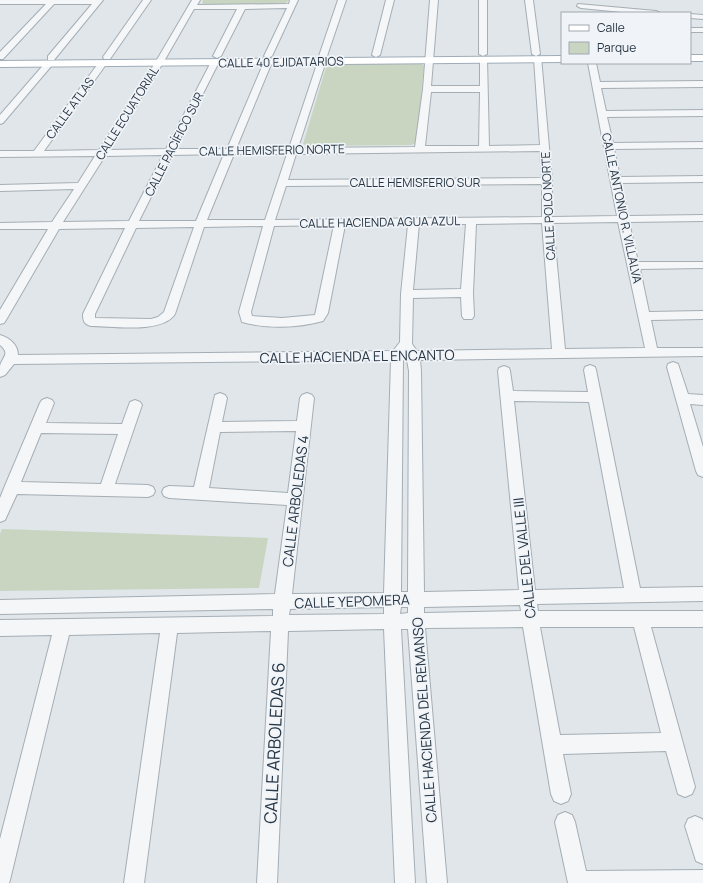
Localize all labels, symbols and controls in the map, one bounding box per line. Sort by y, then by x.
legend [561,12,691,64]
text: Calle [597,19,625,36]
text: Parque [597,39,636,56]
street label: CALLE 40 EJIDATARIOS [218,52,344,72]
street label: CALLE ECUATORIAL [91,63,163,163]
street label: CALLE ATLAS [42,74,98,142]
street label: CALLE PACÍFICO SUR [140,89,208,199]
street label: CALLE ANTONIO R. VILLALVA [598,131,646,285]
street label: CALLE HEMISFERIO NORTE [199,140,345,160]
street label: CALLE POLO NORTE [537,151,559,261]
street label: CALLE HEMISFERIO SUR [350,174,481,191]
street label: CALLE HACIENDA AGUA AZUL [300,212,460,232]
street label: CALLE HACIENDA EL ENCANTO [259,345,455,367]
street label: CALLE ARBOLEDAS 4 [277,434,313,568]
street label: CALLE DEL VALLE III [508,497,540,619]
street label: CALLE YEPOMERA [294,589,410,613]
street label: CALLE HACIENDA DEL REMANSO [407,617,441,823]
street label: CALLE ARBOLEDAS 6 [258,662,290,824]

